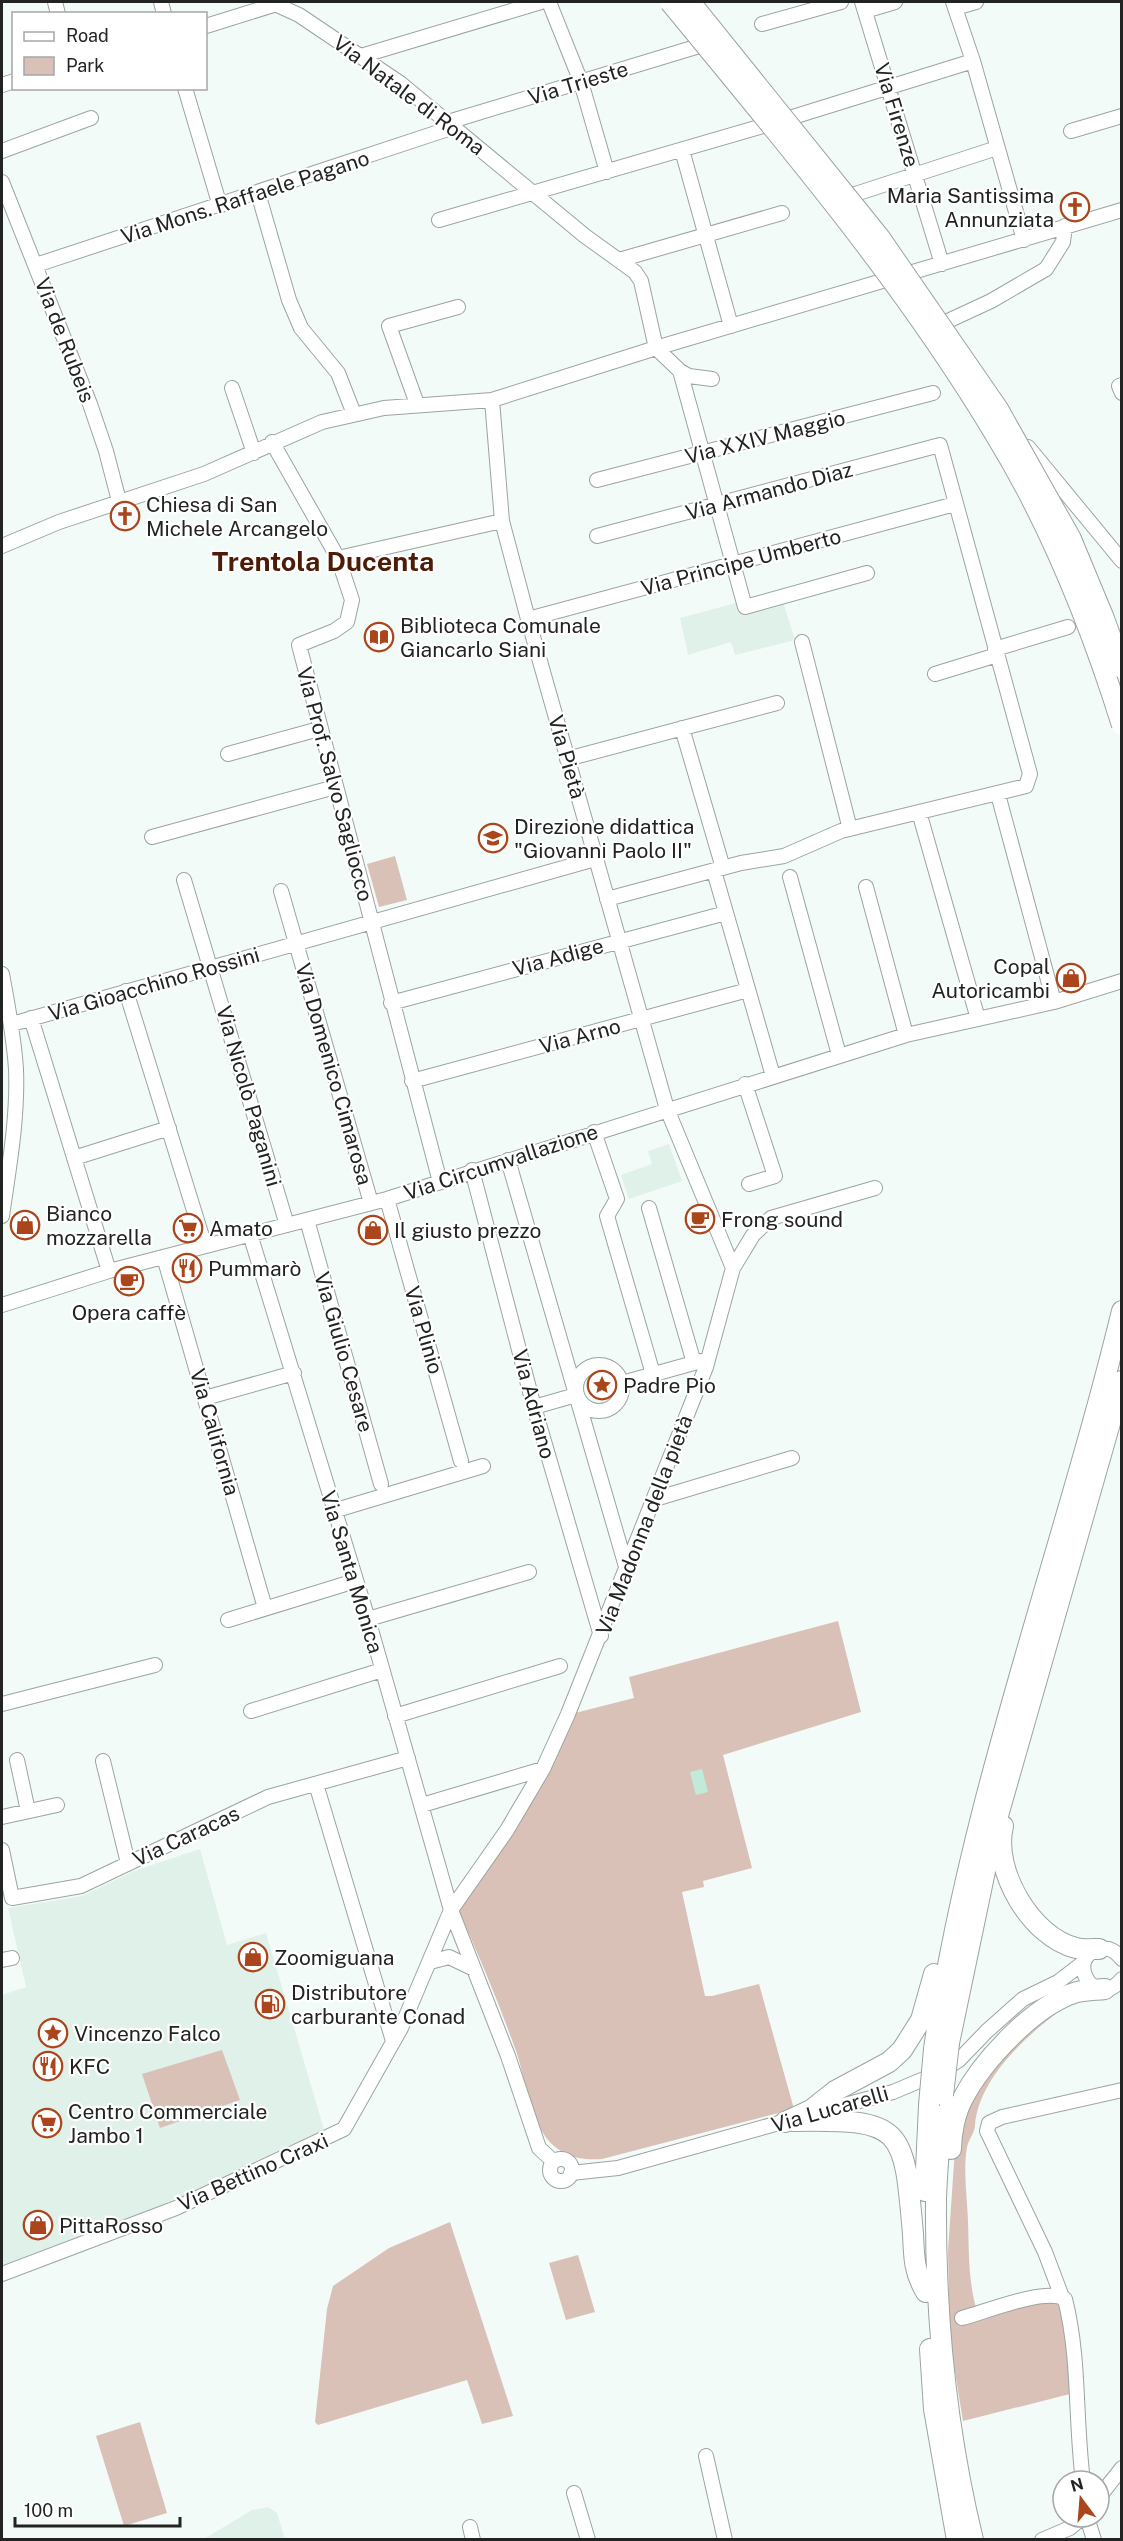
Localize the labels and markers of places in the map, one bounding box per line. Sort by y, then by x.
place label: Maria Santissima Annunziata [887,183,1054,232]
church icon: Maria Santissima Annunziata [1059,191,1091,223]
place label: Chiesa di San Michele Arcangelo [146,492,328,541]
church icon: Chiesa di San Michele Arcangelo [109,500,141,532]
place label: Biblioteca Comunale Giancarlo Siani [400,613,601,662]
library icon: Biblioteca Comunale Giancarlo Siani [363,621,395,653]
place label: Direzione didattica "Giovanni Paolo II" [514,814,694,863]
school or university icon: Direzione didattica "Giovanni Paolo II" [477,822,509,854]
place label: Copal Autoricambi [931,954,1050,1003]
shop icon: Copal Autoricambi [1055,962,1087,994]
place label: Bianco mozzarella [46,1201,152,1250]
cafe icon: Frong sound [684,1203,716,1235]
place label: Frong sound [721,1207,843,1232]
shop icon: Bianco mozzarella [9,1209,41,1241]
supermarket icon: Amato [172,1212,204,1244]
shop icon: Il giusto prezzo [357,1214,389,1246]
place label: Amato [209,1216,273,1241]
place label: Il giusto prezzo [394,1218,541,1243]
restaurant icon: Pummarò [171,1252,203,1284]
place label: Pummarò [208,1256,301,1281]
cafe icon: Opera caffè [113,1265,145,1297]
place label: Opera caffè [72,1300,186,1325]
place icon: Padre Pio [586,1369,618,1401]
place label: Padre Pio [623,1373,716,1398]
shop icon: Zoomiguana [237,1941,269,1973]
place label: Zoomiguana [274,1945,394,1970]
place label: Distributore carburante Conad [291,1980,465,2029]
fuel station icon: Distributore carburante Conad [254,1988,286,2020]
place icon: Vincenzo Falco [37,2017,69,2049]
place label: Vincenzo Falco [74,2021,221,2046]
restaurant icon: KFC [32,2050,64,2082]
place label: KFC [69,2054,110,2079]
place label: Centro Commerciale Jambo 1 [68,2099,267,2148]
supermarket icon: Centro Commerciale Jambo 1 [31,2107,63,2139]
shop icon: PittaRosso [22,2209,54,2241]
place label: PittaRosso [59,2213,163,2238]

